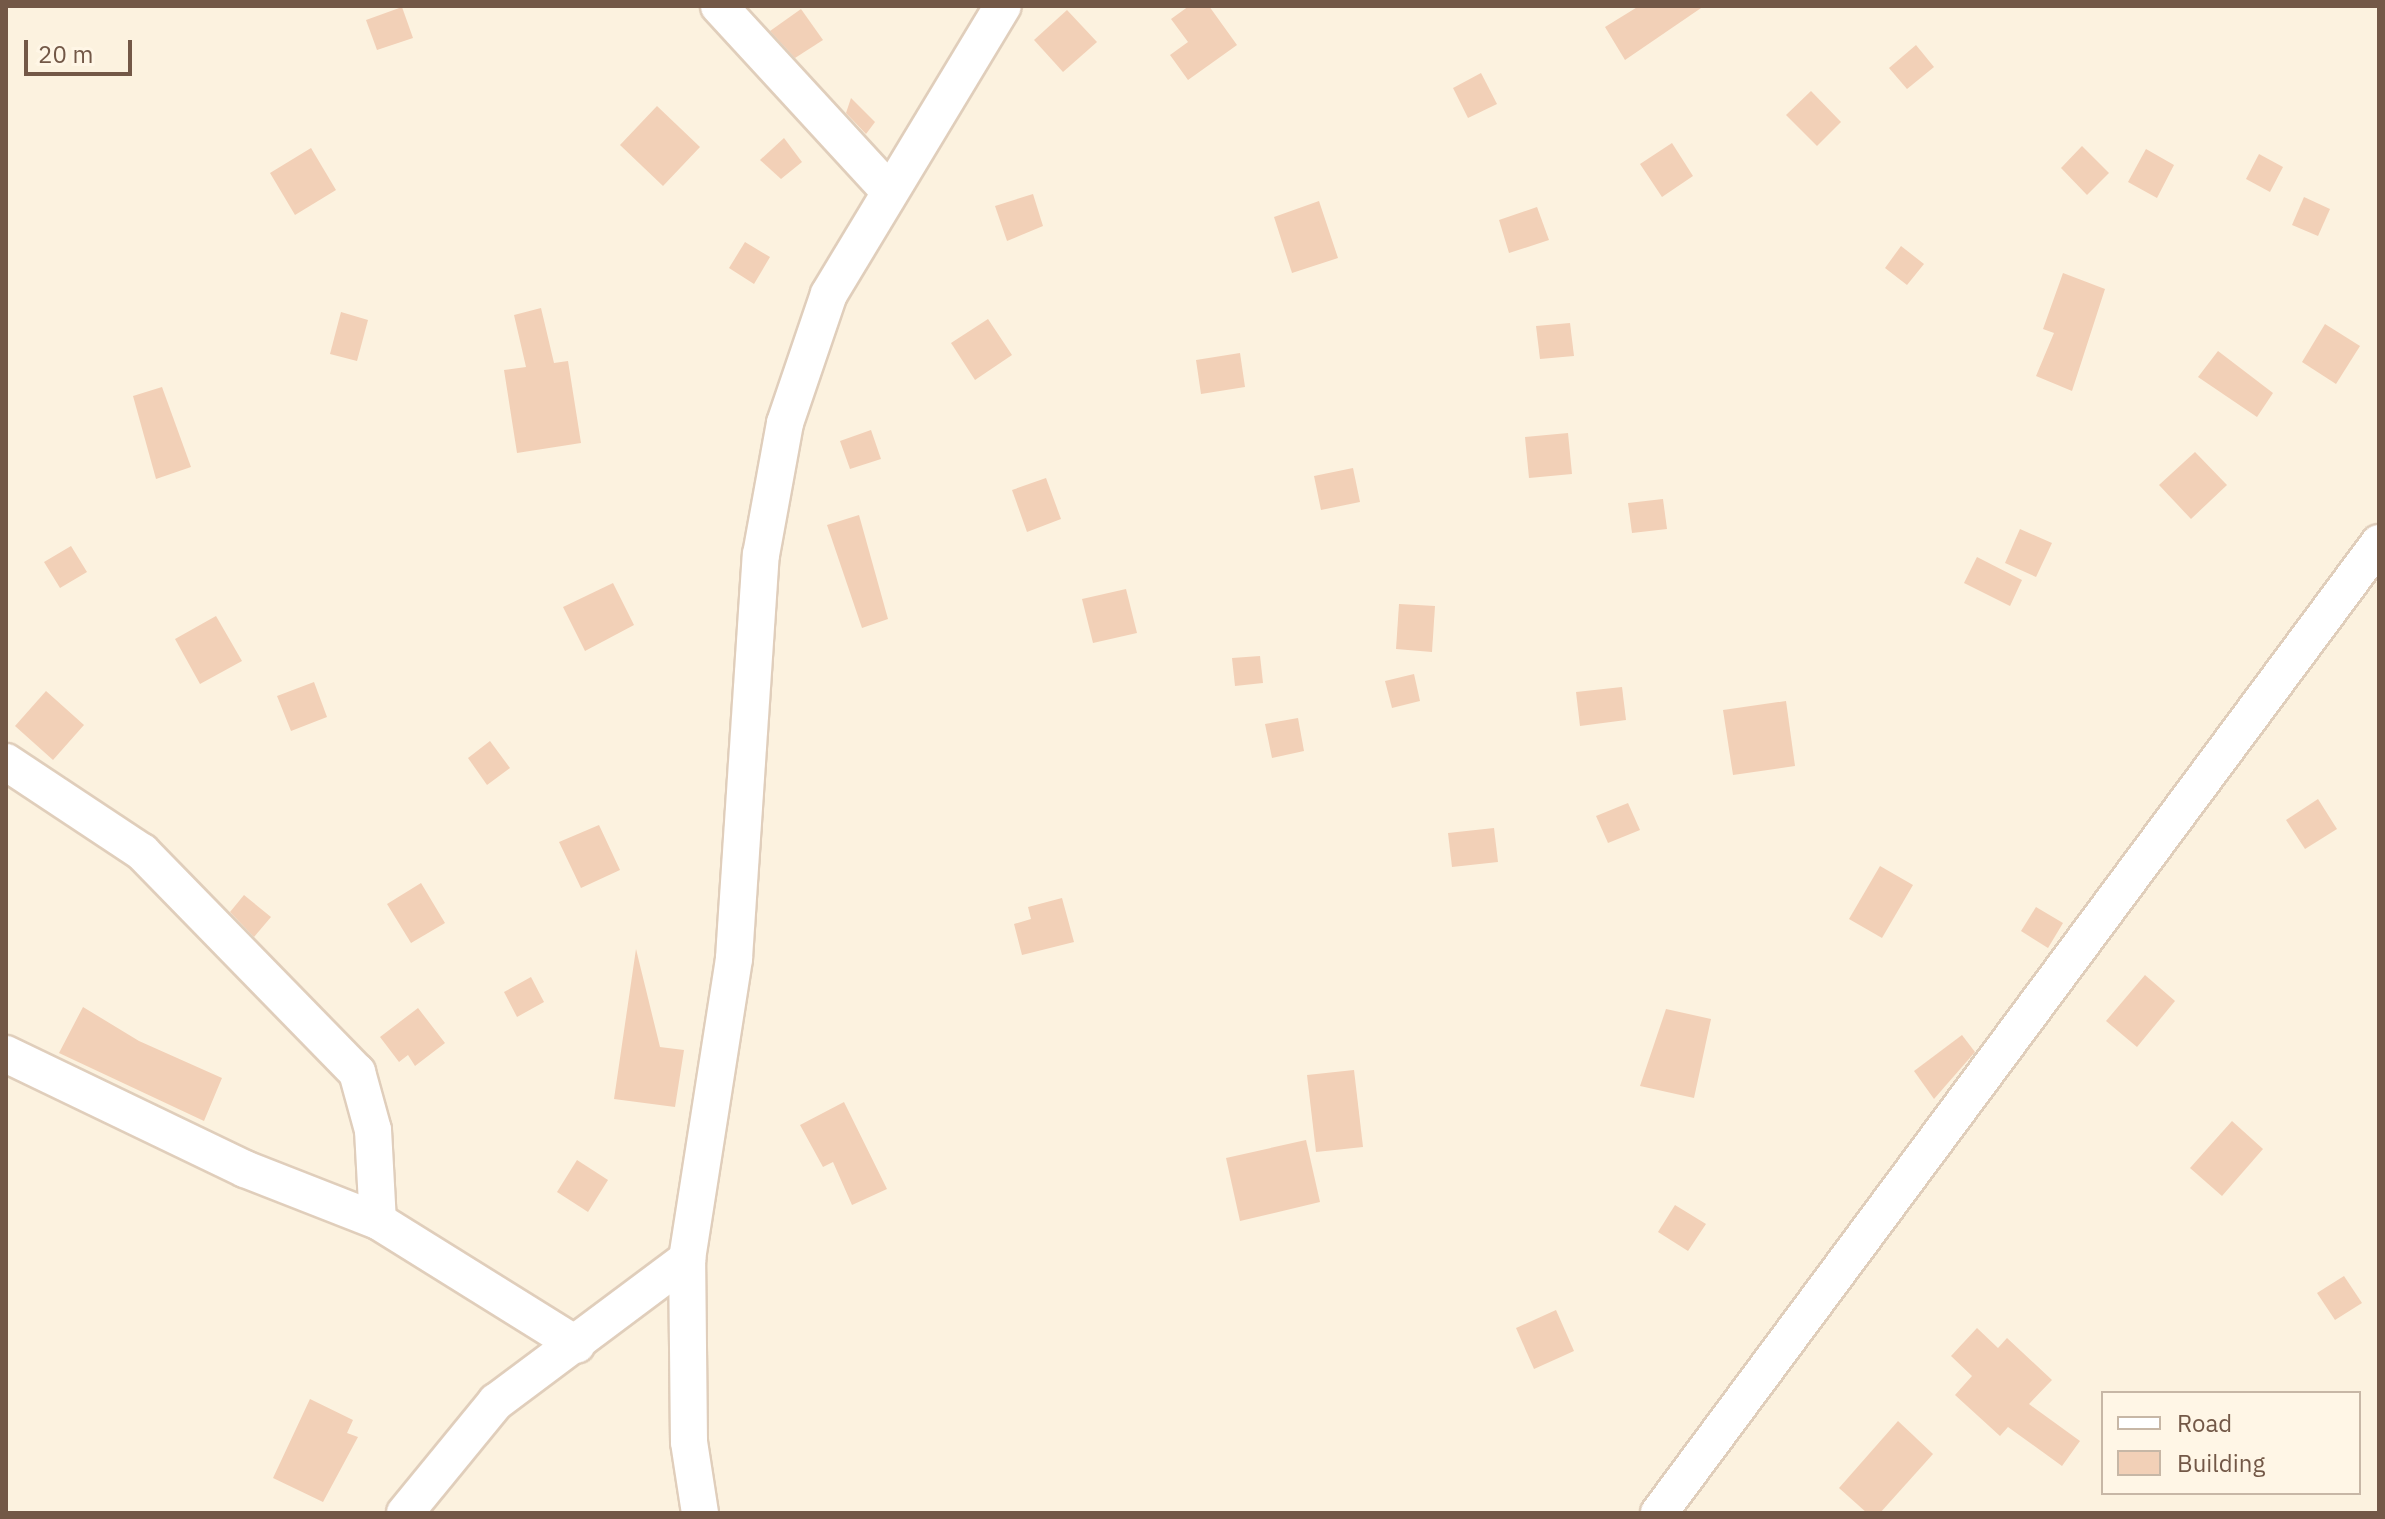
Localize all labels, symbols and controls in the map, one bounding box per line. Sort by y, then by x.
scale bar [28,24,136,74]
text: 20 m [38,38,93,70]
legend [2101,1391,2361,1495]
text: Road [2177,1407,2232,1439]
text: Building [2177,1447,2265,1479]

